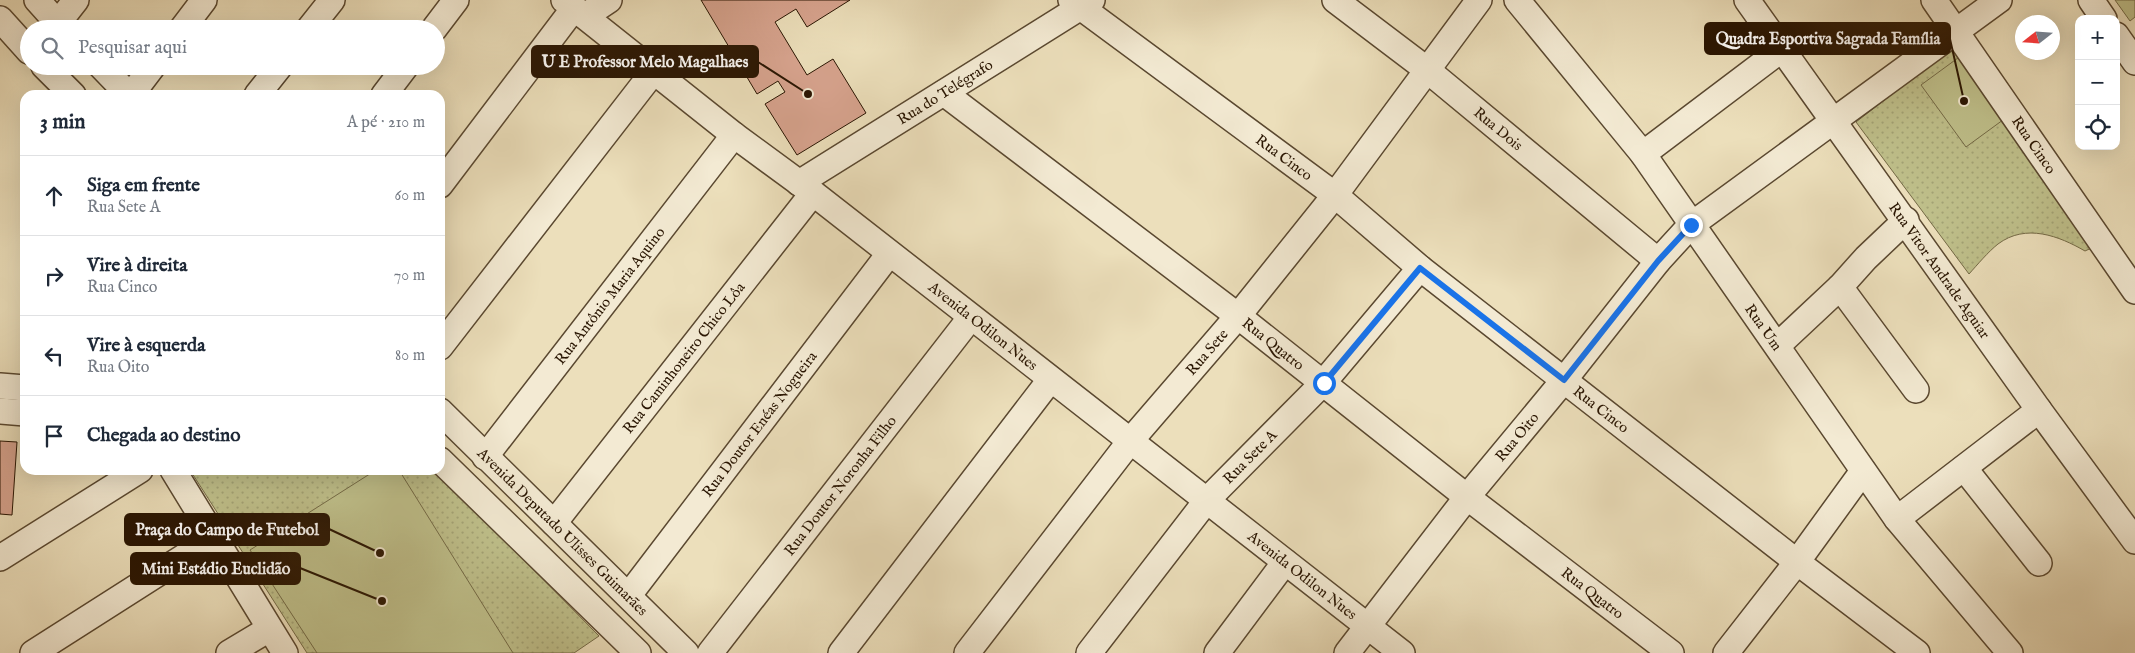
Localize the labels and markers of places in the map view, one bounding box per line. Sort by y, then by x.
callout: Quadra Esportiva Sagrada Família [1705,23,1950,54]
callout: U E Professor Melo Magalhaes [532,46,758,77]
callout: Praça do Campo de Futebol [125,514,329,545]
callout: Mini Estádio Euclidão [131,553,300,584]

